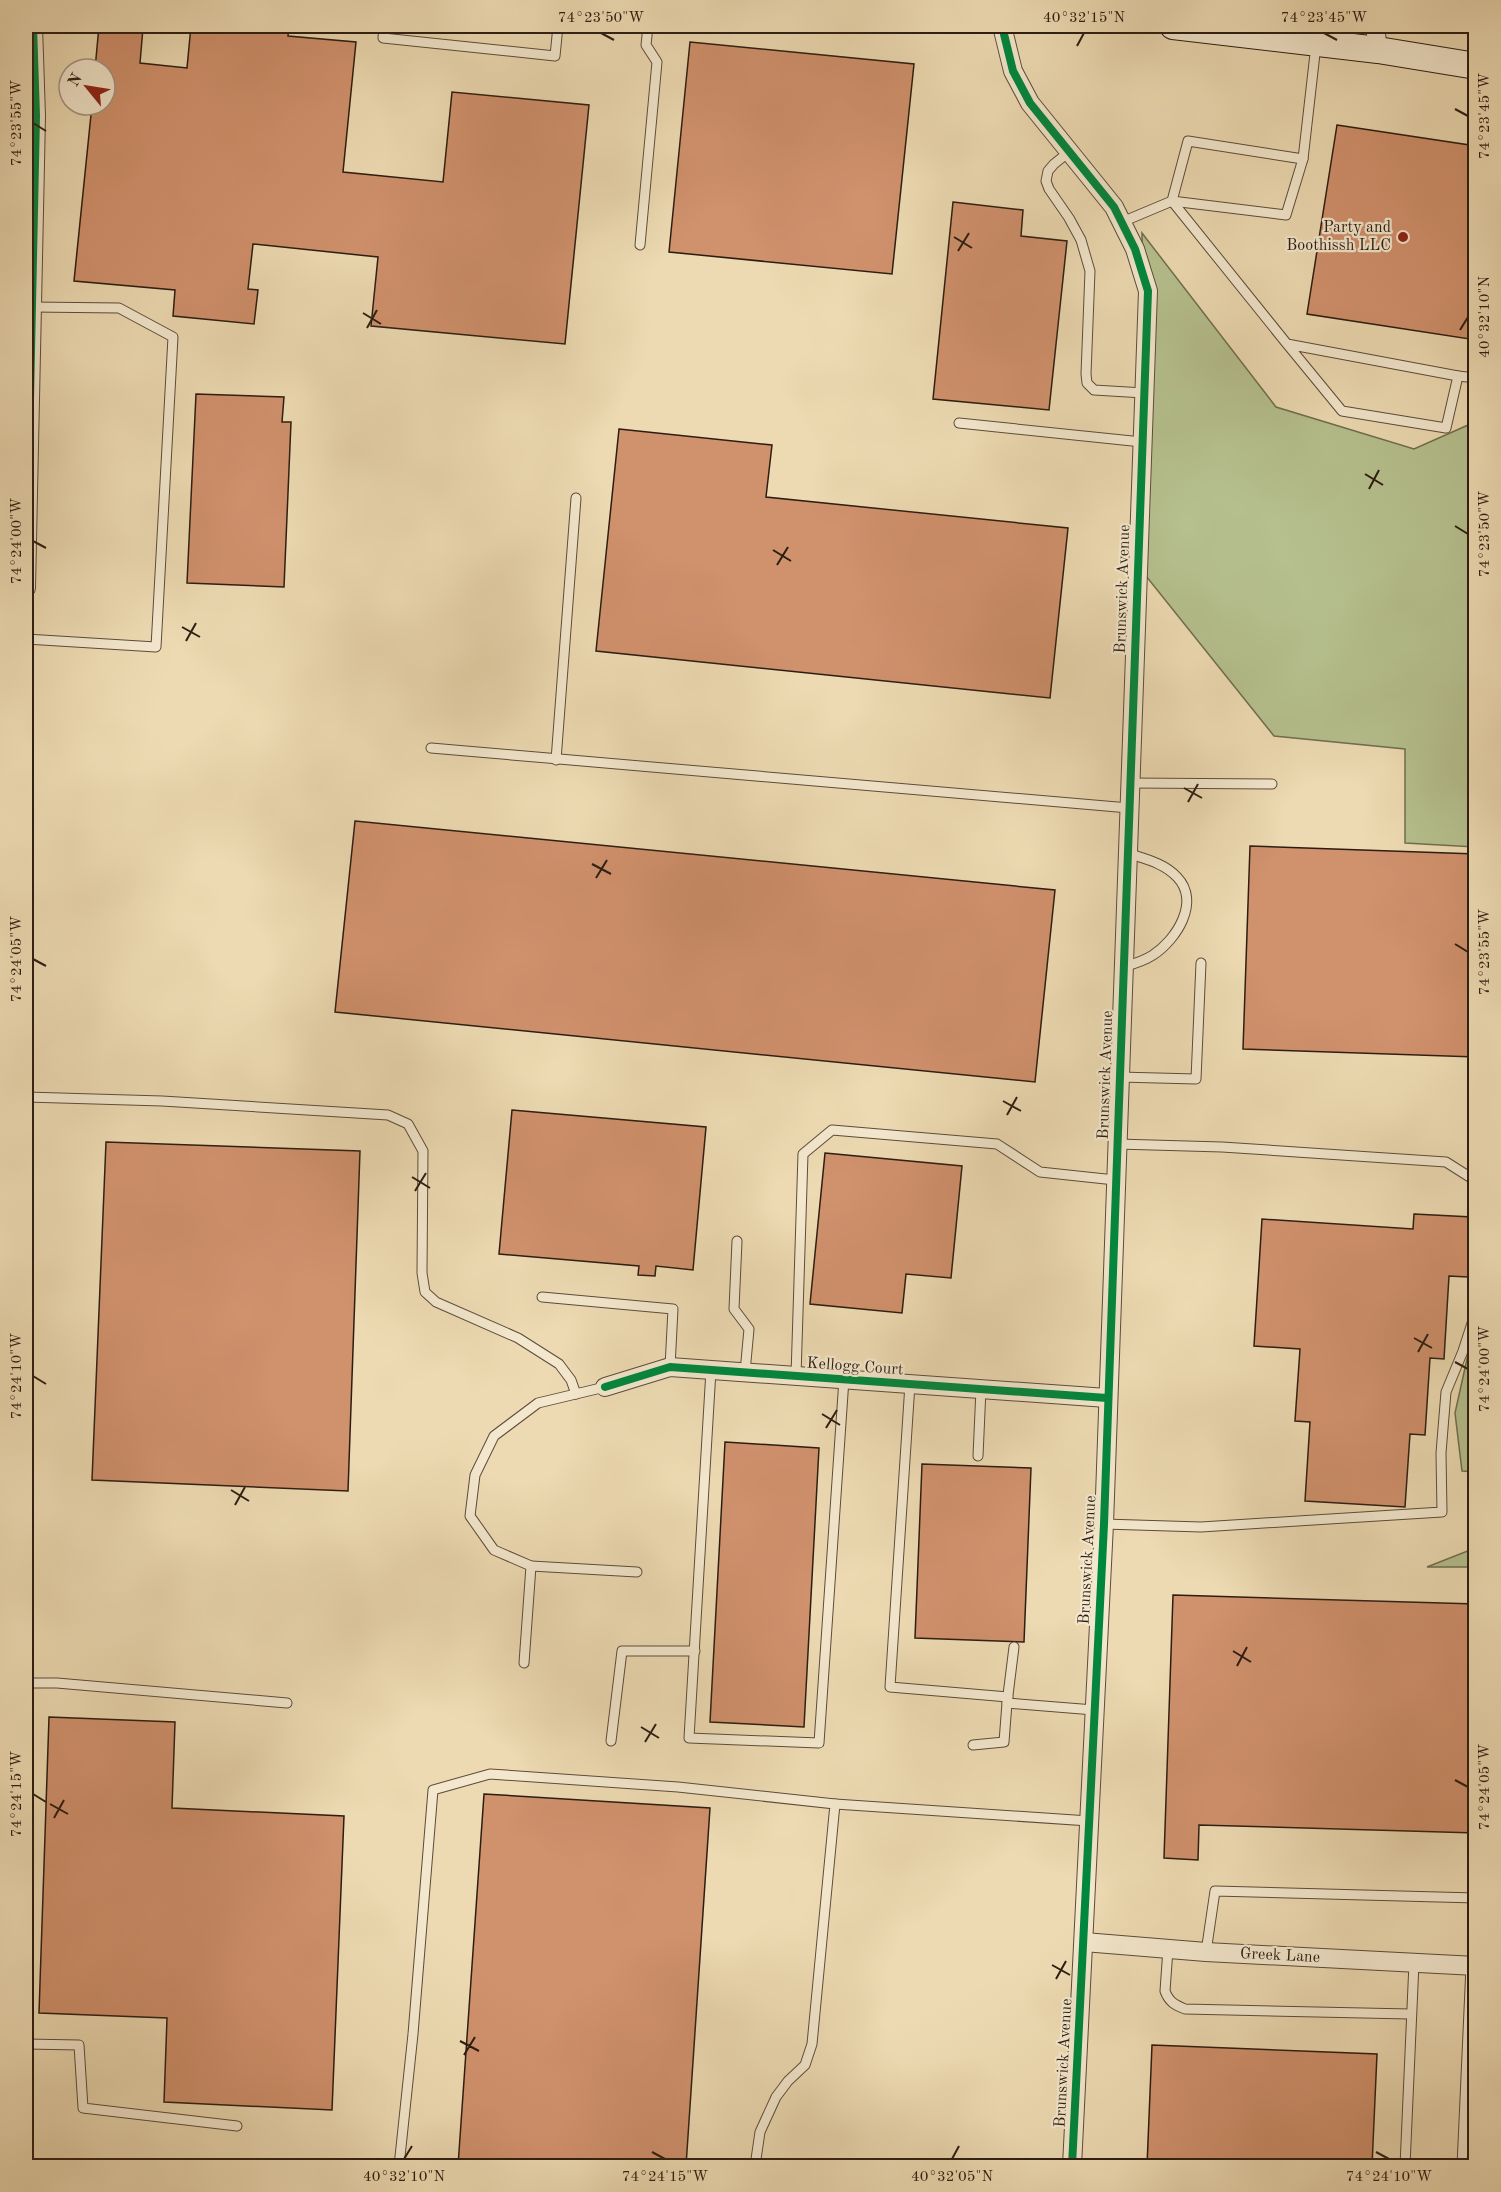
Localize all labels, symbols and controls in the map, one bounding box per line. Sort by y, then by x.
text: 74°23'50"W [558,11,644,26]
text: 40°32'15"N [1043,11,1125,26]
text: 74°23'45"W [1281,11,1367,26]
north arrow [57,57,117,117]
text: N [66,71,86,90]
text: 74°23'45"W [1478,73,1493,159]
text: 74°23'55"W [10,80,25,166]
place label: Party and Boothissh LLC [1286,220,1391,254]
marker: Party and Boothissh LLC [1396,230,1410,244]
text: 40°32'10"N [1478,276,1493,358]
text: 74°23'50"W [1478,491,1493,577]
text: 74°24'00"W [10,498,25,584]
street label: Brunswick Avenue [1113,524,1133,654]
text: 74°23'55"W [1478,909,1493,995]
text: 74°24'05"W [10,916,25,1002]
street label: Brunswick Avenue [1096,1010,1116,1140]
text: 74°24'00"W [1478,1326,1493,1412]
text: 74°24'10"W [10,1333,25,1419]
street label: Kellogg Court [806,1356,904,1378]
street label: Brunswick Avenue [1077,1495,1099,1625]
text: 74°24'05"W [1478,1744,1493,1830]
text: 74°24'15"W [10,1751,25,1837]
street label: Greek Lane [1240,1946,1320,1966]
street label: Brunswick Avenue [1053,1998,1075,2128]
text: 40°32'10"N [363,2170,445,2185]
text: 74°24'15"W [622,2170,708,2185]
text: 40°32'05"N [911,2170,993,2185]
text: 74°24'10"W [1346,2170,1432,2185]

